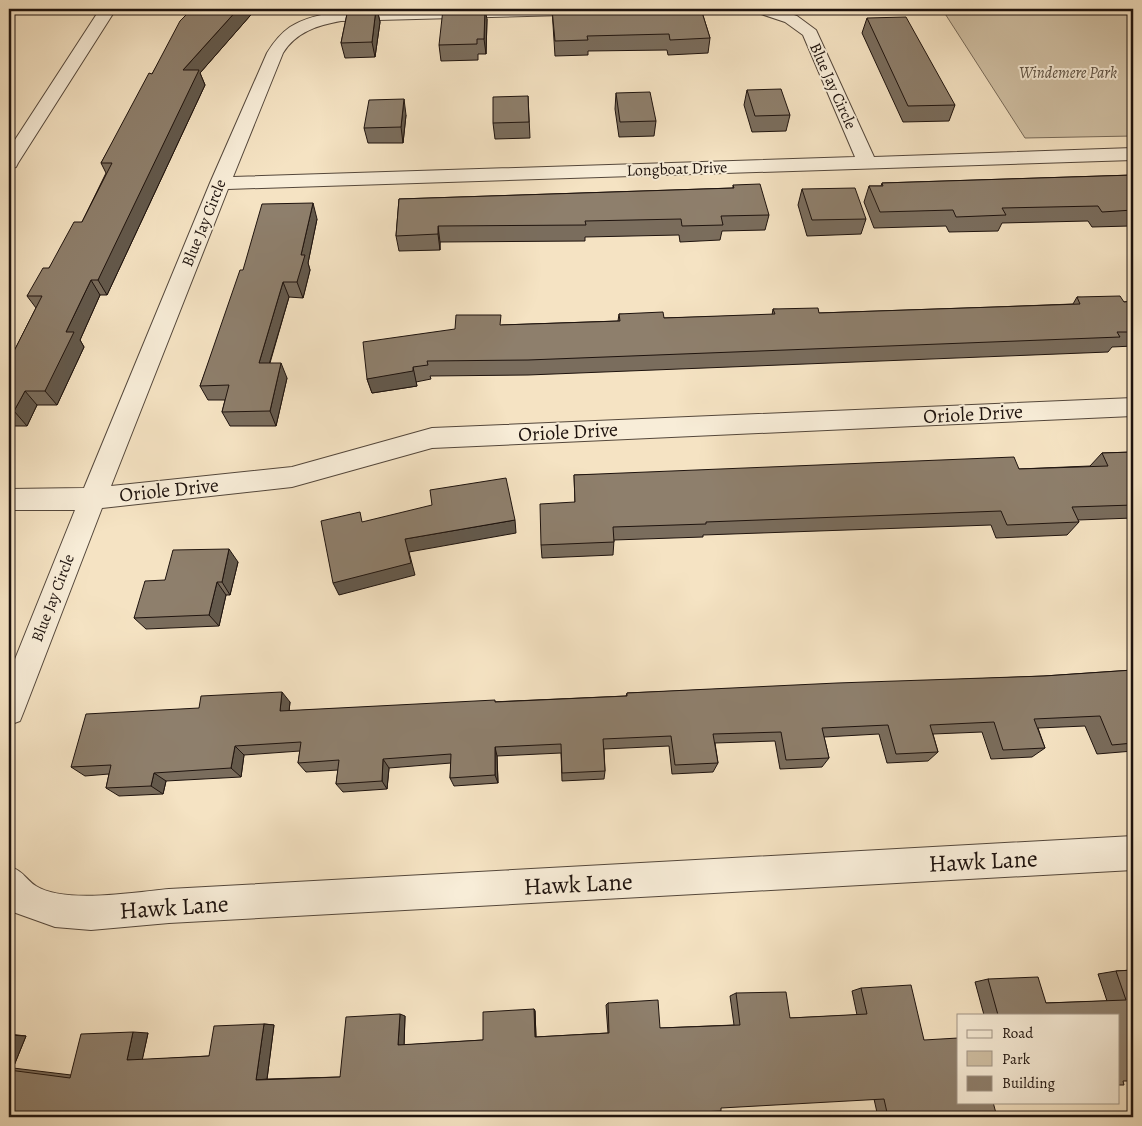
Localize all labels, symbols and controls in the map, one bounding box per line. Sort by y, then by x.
street label: Blue Jay Circle [804,39,862,133]
park label: Windemere Park [1019,62,1117,84]
street label: Longboat Drive [626,156,728,182]
street label: Blue Jay Circle [176,176,232,270]
street label: Oriole Drive [922,398,1024,430]
street label: Oriole Drive [517,416,619,448]
street label: Oriole Drive [118,471,220,509]
street label: Blue Jay Circle [26,551,80,645]
street label: Hawk Lane [928,842,1038,880]
street label: Hawk Lane [523,865,633,903]
street label: Hawk Lane [118,887,230,927]
legend [957,1014,1120,1104]
text: Road [1002,1023,1034,1043]
text: Park [1002,1049,1031,1069]
text: Building [1002,1073,1055,1093]

